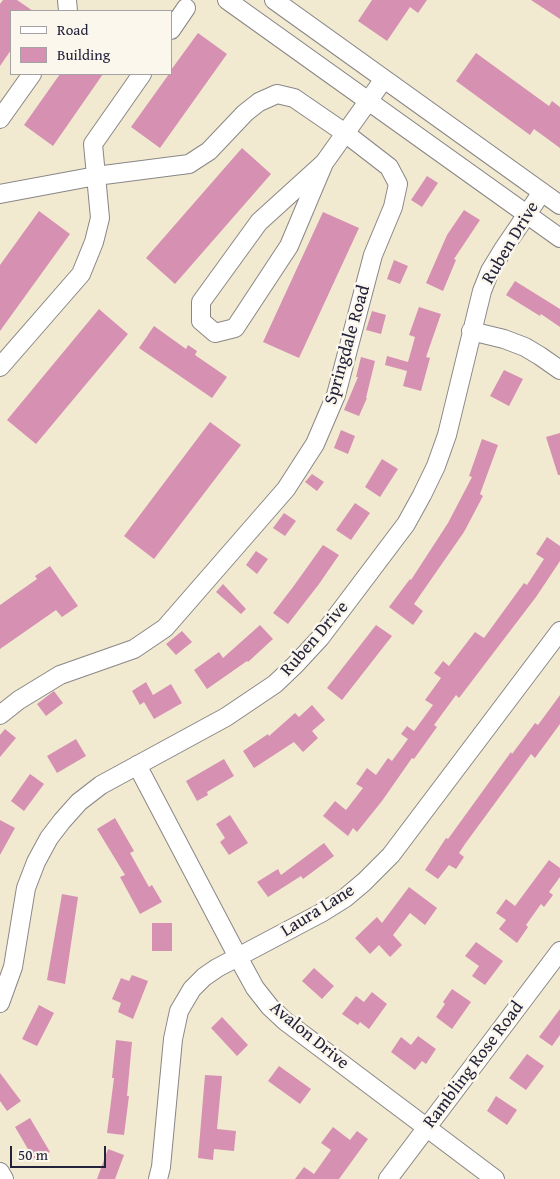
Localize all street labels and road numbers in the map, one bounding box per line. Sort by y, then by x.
street label: Ruben Drive [478,198,544,288]
street label: Springdale Road [321,283,375,407]
street label: Ruben Drive [277,597,353,681]
street label: Laura Lane [277,880,359,942]
street label: Avalon Drive [265,997,353,1075]
street label: Rambling Rose Road [419,997,529,1133]

